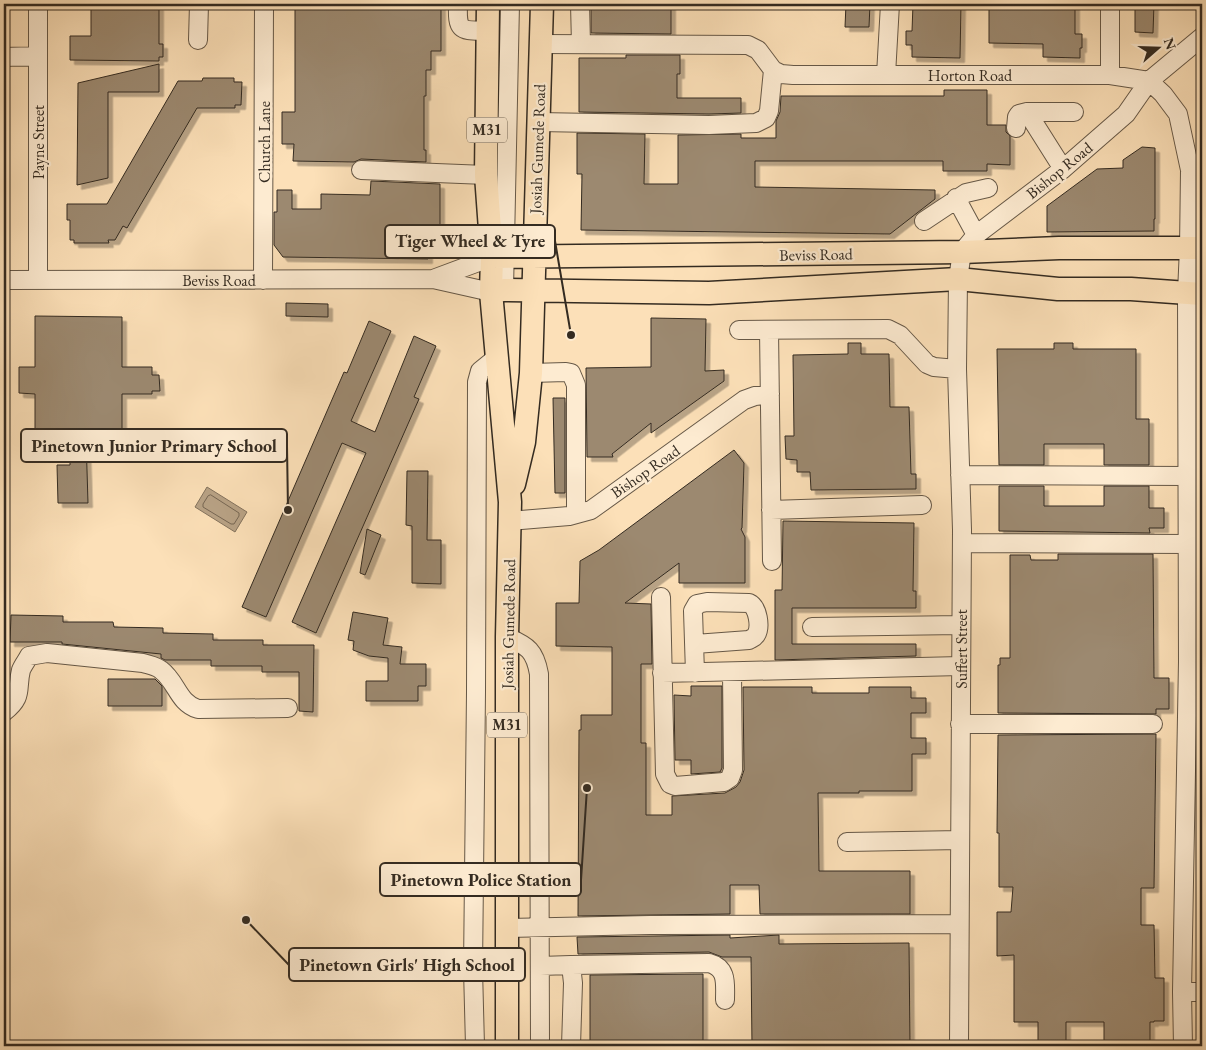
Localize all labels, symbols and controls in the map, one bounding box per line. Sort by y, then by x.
north arrow [1134,22,1184,72]
text: N [1160,35,1181,53]
street label: Horton Road [928,65,1013,86]
street label: Josiah Gumede Road [525,83,550,216]
street label: Church Lane [254,101,275,183]
street label: Payne Street [28,105,49,179]
road number: M31 [467,118,507,142]
street label: Bishop Road [1022,137,1098,204]
callout: Tiger Wheel & Tyre [385,225,555,258]
text: Tiger Wheel & Tyre [395,229,546,252]
street label: Beviss Road [779,243,854,266]
street label: Beviss Road [182,270,257,291]
callout: Pinetown Junior Primary School [21,429,287,462]
text: Pinetown Junior Primary School [31,434,277,457]
street label: Bishop Road [607,439,685,503]
street label: Josiah Gumede Road [497,558,520,691]
street label: Suffert Street [951,609,972,689]
road number: M31 [487,712,527,738]
callout: Pinetown Police Station [380,863,581,896]
text: Pinetown Police Station [390,868,572,891]
callout: Pinetown Girls' High School [289,948,525,981]
text: Pinetown Girls' High School [299,953,515,976]

